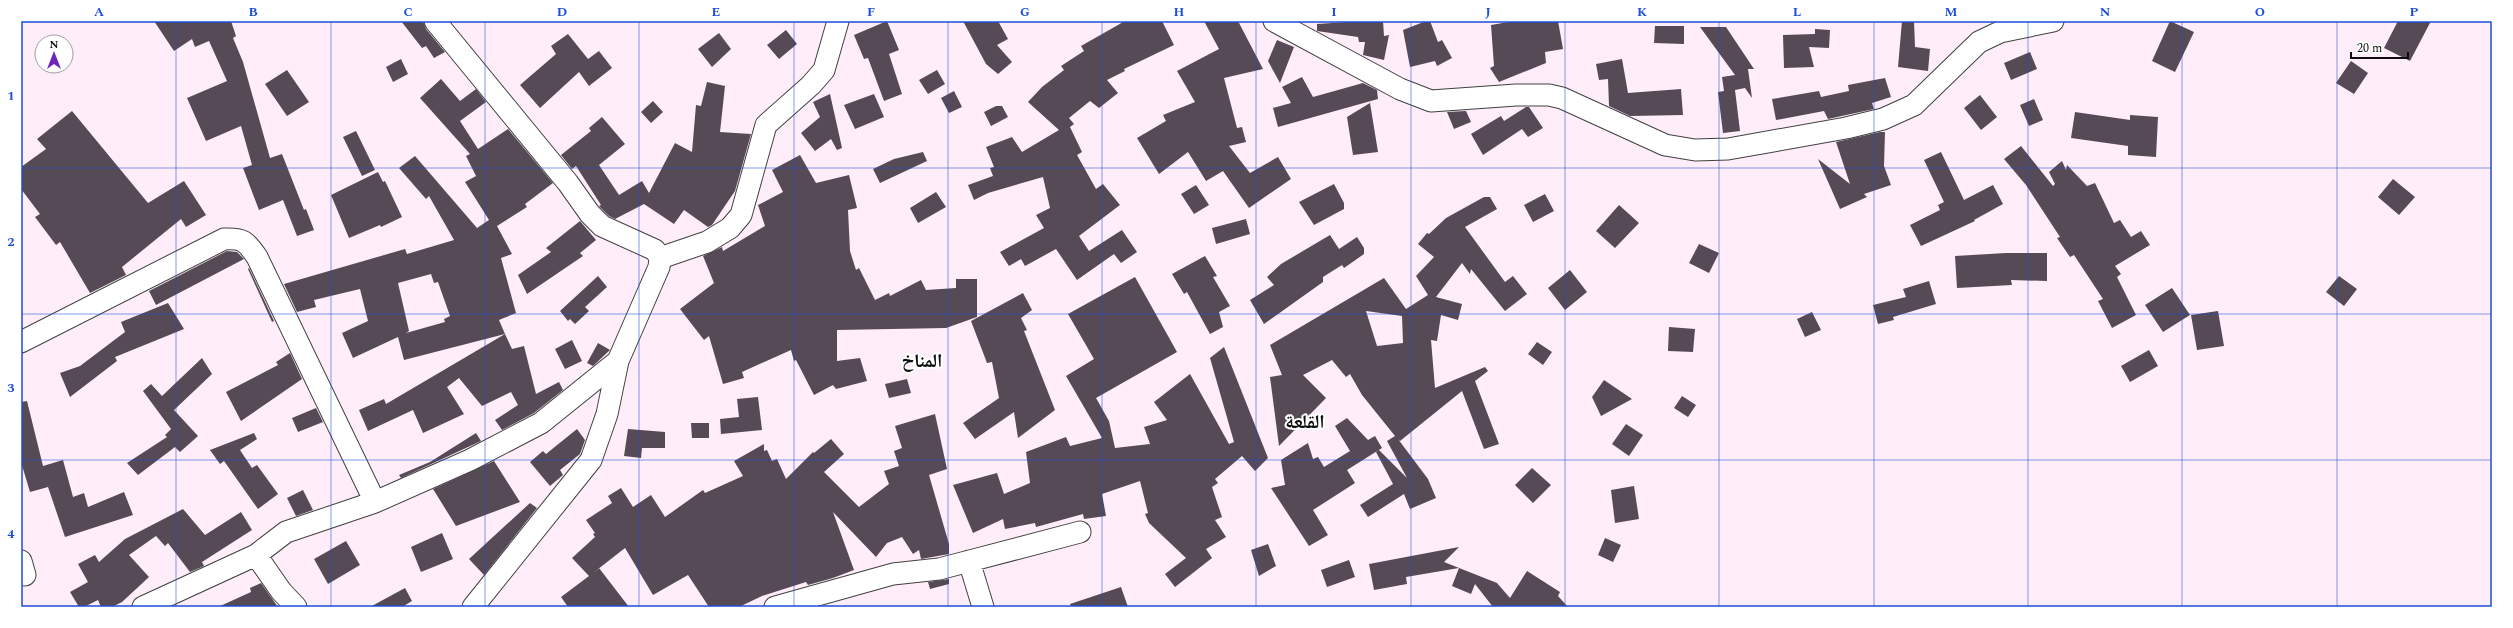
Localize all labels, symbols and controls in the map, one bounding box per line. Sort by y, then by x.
text: A [94,2,104,22]
text: B [248,2,258,22]
text: C [403,2,413,22]
text: D [557,2,567,22]
text: E [712,2,721,22]
text: F [867,2,875,22]
text: G [1020,2,1030,22]
text: H [1174,2,1185,22]
text: I [1331,2,1337,22]
text: J [1485,2,1491,22]
text: K [1637,2,1647,22]
text: L [1793,2,1801,22]
text: M [1945,2,1958,22]
text: N [2100,2,2111,22]
text: O [2255,2,2265,22]
text: P [2410,2,2419,22]
north arrow [34,34,74,74]
scale bar [2351,34,2408,60]
text: N [50,36,59,53]
text: 20 m [2357,39,2382,58]
text: 1 [7,86,15,106]
text: 2 [7,232,15,252]
district label: المناخ [902,347,942,376]
text: 3 [7,378,15,398]
district label: القلعة [1285,408,1325,437]
text: 4 [7,524,15,544]

